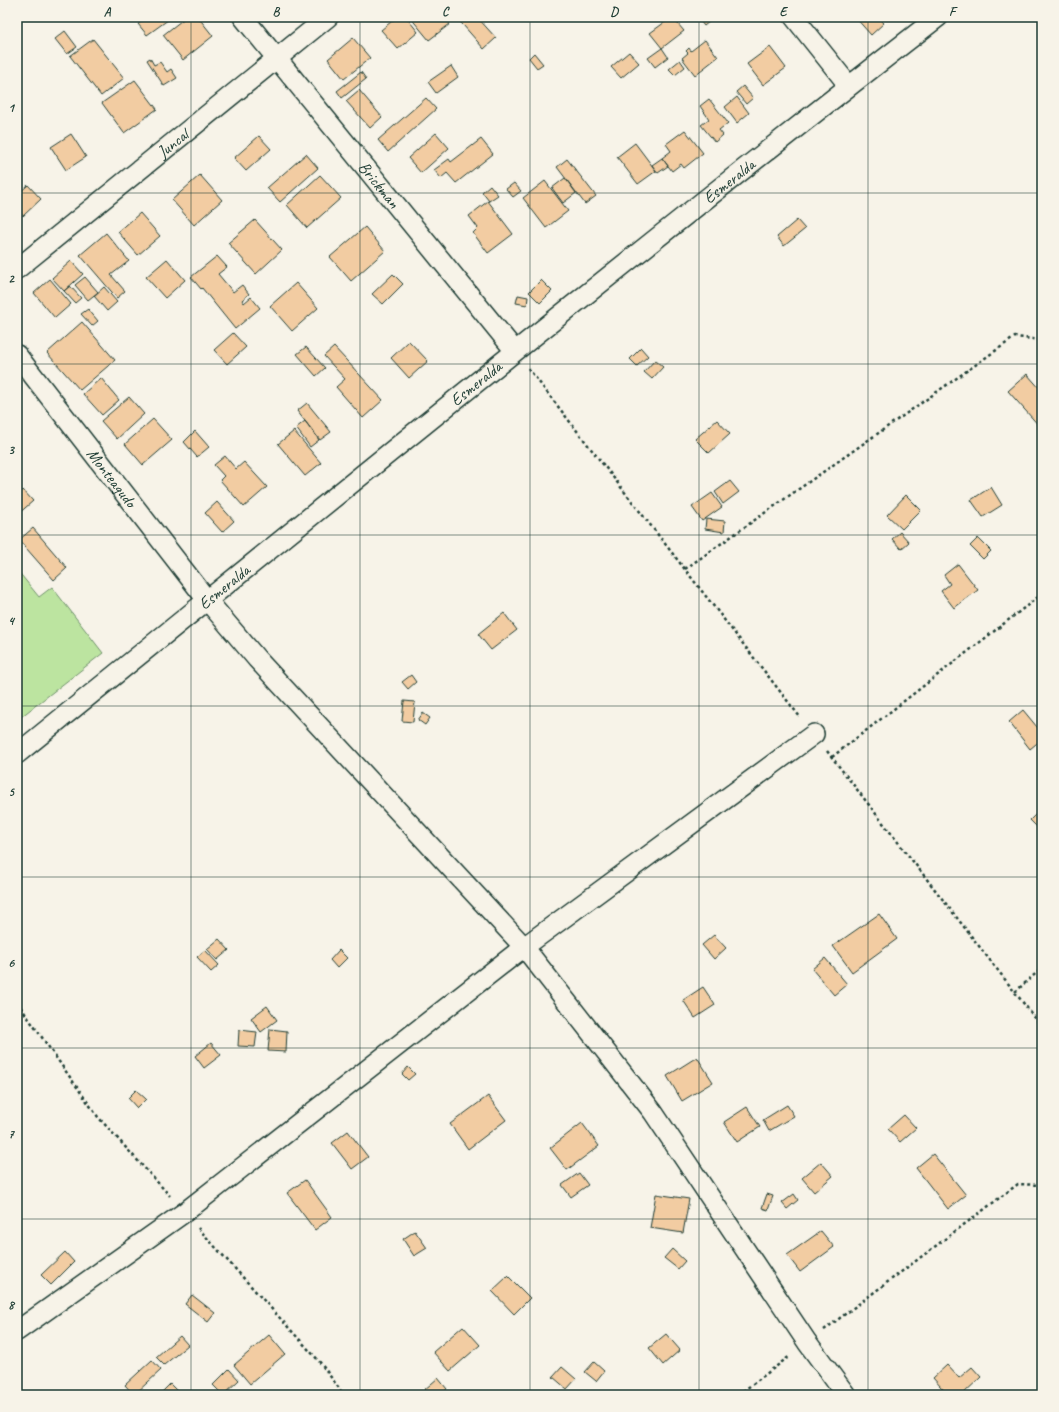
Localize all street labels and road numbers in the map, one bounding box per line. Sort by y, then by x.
street label: Juncal [152,122,195,163]
street label: Esmeralda [699,153,761,208]
street label: Brickman [354,157,405,213]
street label: Esmeralda [446,355,508,411]
street label: Monteagudo [82,444,142,513]
street label: Esmeralda [194,559,256,614]

